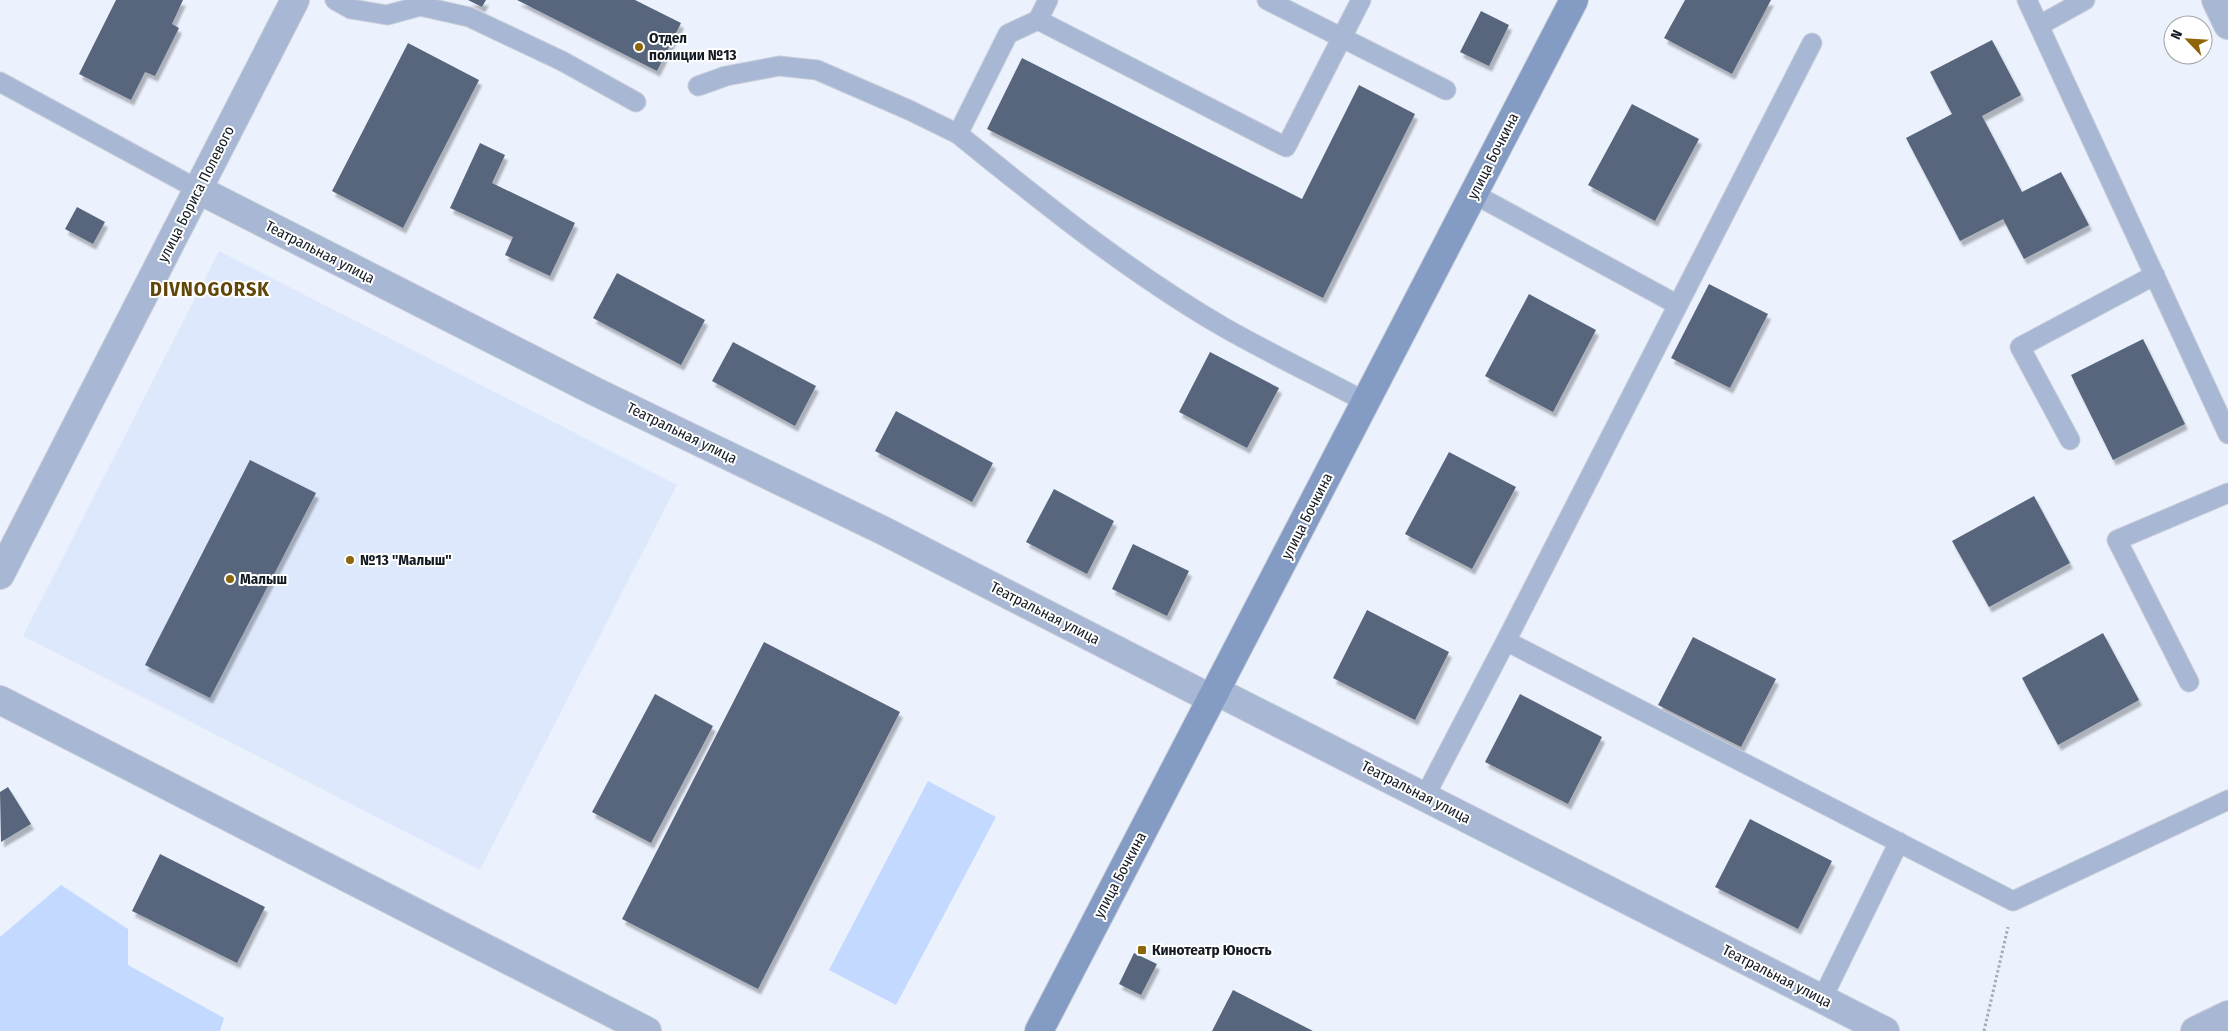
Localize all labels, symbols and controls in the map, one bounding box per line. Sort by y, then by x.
north arrow [2163,15,2213,65]
text: N [2167,27,2186,42]
place label: Отдел полиции №13 [649,29,737,64]
marker: Отдел полиции №13 [633,41,645,53]
street label: улица Бочкина [1463,110,1523,202]
street label: улица Бориса Полевого [154,123,238,265]
street label: Театральная улица [262,217,378,287]
district label: DIVNOGORSK [150,277,270,301]
street label: Театральная улица [624,399,740,467]
street label: улица Бочкина [1277,470,1337,562]
place label: №13 "Малыш" [360,551,452,569]
marker: №13 "Малыш" [344,554,356,566]
place label: Малыш [240,570,287,588]
marker: Малыш [224,573,236,585]
street label: Театральная улица [987,578,1103,648]
street label: Театральная улица [1358,757,1474,827]
street label: улица Бочкина [1090,829,1150,921]
place label: Кинотеатр Юность [1152,941,1272,959]
street label: Театральная улица [1719,941,1835,1011]
marker: Кинотеатр Юность [1136,944,1148,956]

